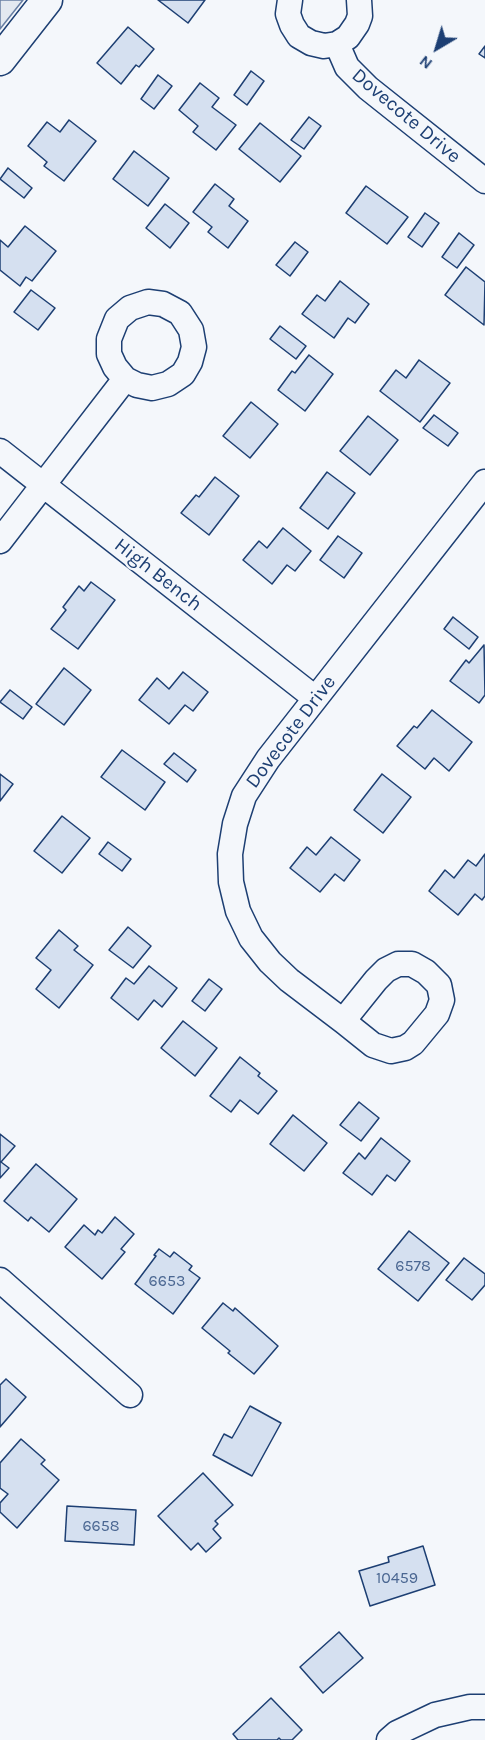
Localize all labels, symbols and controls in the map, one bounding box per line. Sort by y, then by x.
north arrow [407,18,467,78]
text: N [415,52,436,74]
street label: Dovecote Drive [347,63,465,169]
street label: High Bench [109,533,207,617]
street label: Dovecote Drive [241,671,341,793]
house number: 6578 [395,1256,431,1276]
house number: 6653 [149,1271,185,1291]
house number: 6658 [82,1516,120,1536]
house number: 10459 [376,1568,418,1588]

